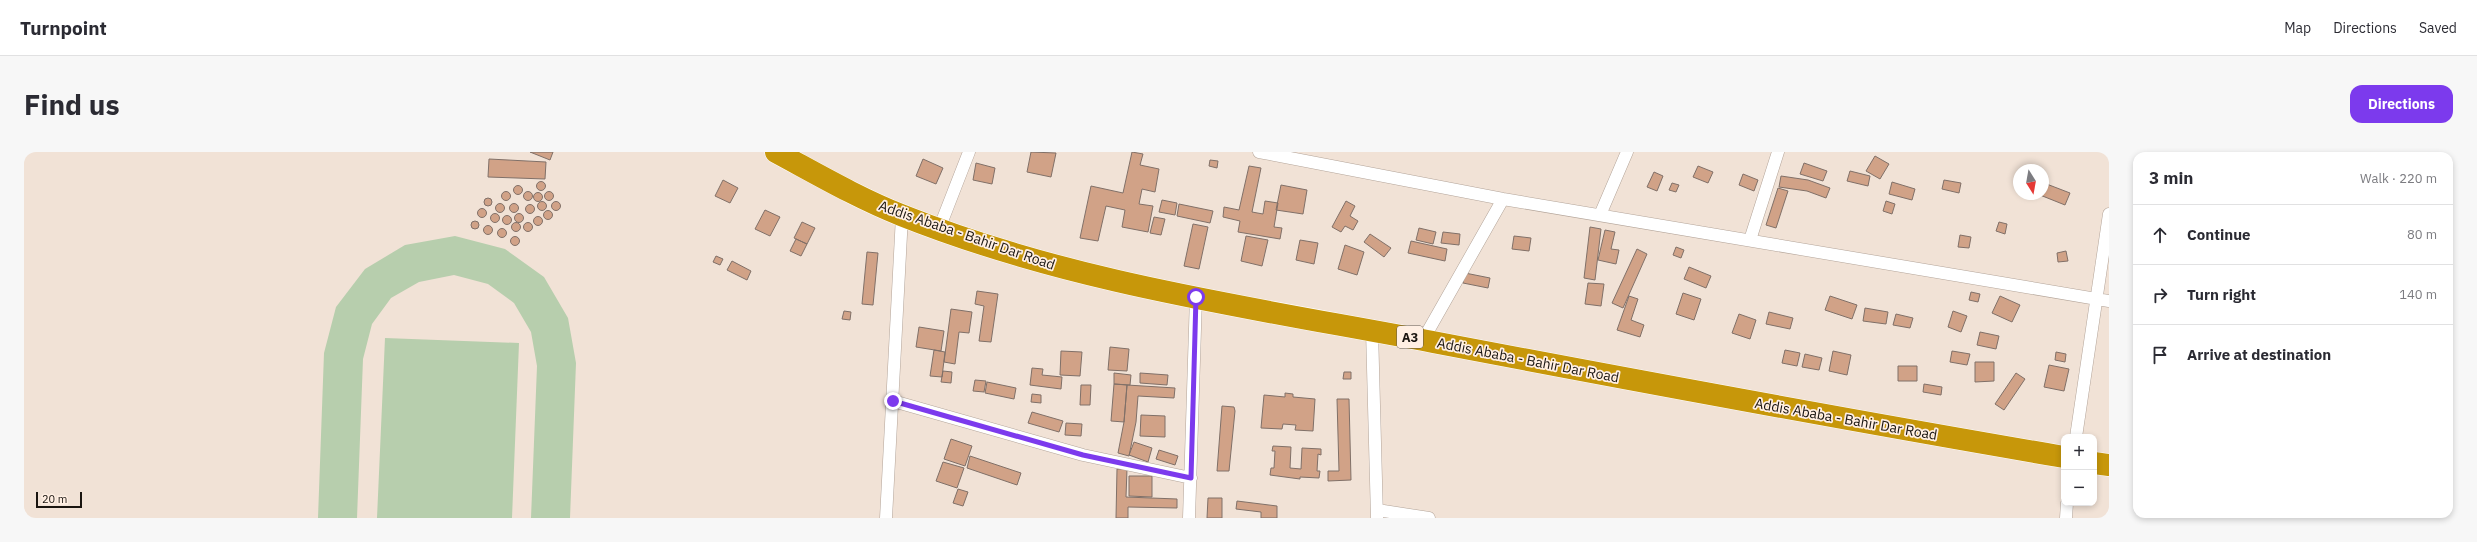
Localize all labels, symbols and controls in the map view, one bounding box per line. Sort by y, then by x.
text: Turnpoint [20,16,107,40]
text: Map [2284,19,2311,37]
text: Directions [2333,19,2397,37]
text: Saved [2419,19,2457,37]
button: Directions [2350,85,2453,123]
text: Find us [24,86,120,123]
north arrow [2013,164,2049,200]
text: 3 min [2149,167,2193,189]
text: Walk · 220 m [2360,170,2437,187]
street label: Addis Ababa - Bahir Dar Road [877,196,1057,274]
icon: ahead [2149,224,2171,246]
text: Continue [2187,225,2251,244]
text: 80 m [2407,226,2437,243]
icon: right [2149,284,2171,306]
text: Turn right [2187,285,2256,304]
text: 140 m [2399,286,2437,303]
route start [1187,288,1205,306]
road number: A3 [1397,326,1423,348]
street label: Addis Ababa - Bahir Dar Road [1435,333,1621,387]
icon: arrive [2149,344,2171,366]
text: Arrive at destination [2187,345,2331,364]
route end [884,392,902,410]
street label: Addis Ababa - Bahir Dar Road [1753,394,1939,444]
map controls [2061,434,2097,506]
button: + [2061,434,2097,470]
button: − [2061,470,2097,506]
scale bar [36,490,82,509]
text: 20 m [42,492,67,506]

